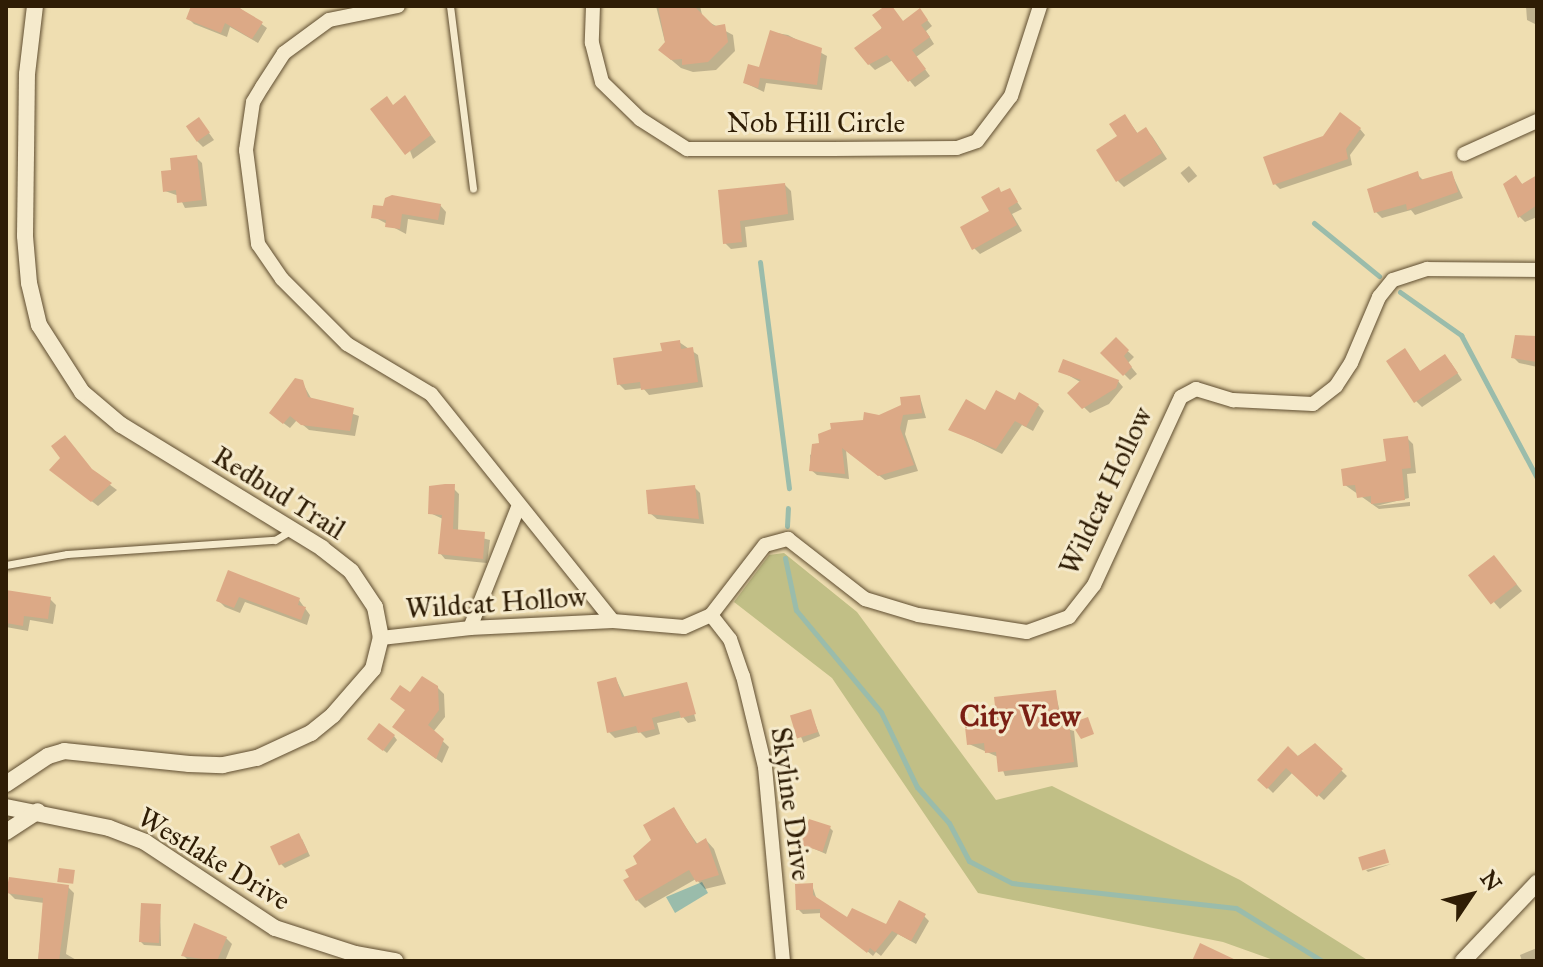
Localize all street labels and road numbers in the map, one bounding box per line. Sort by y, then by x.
street label: Nob Hill Circle [727,106,905,140]
street label: Wildcat Hollow [1053,402,1159,580]
street label: Redbud Trail [207,439,351,547]
street label: Wildcat Hollow [405,580,587,626]
street label: Skyline Drive [764,725,818,883]
street label: Westlake Drive [132,800,296,918]

